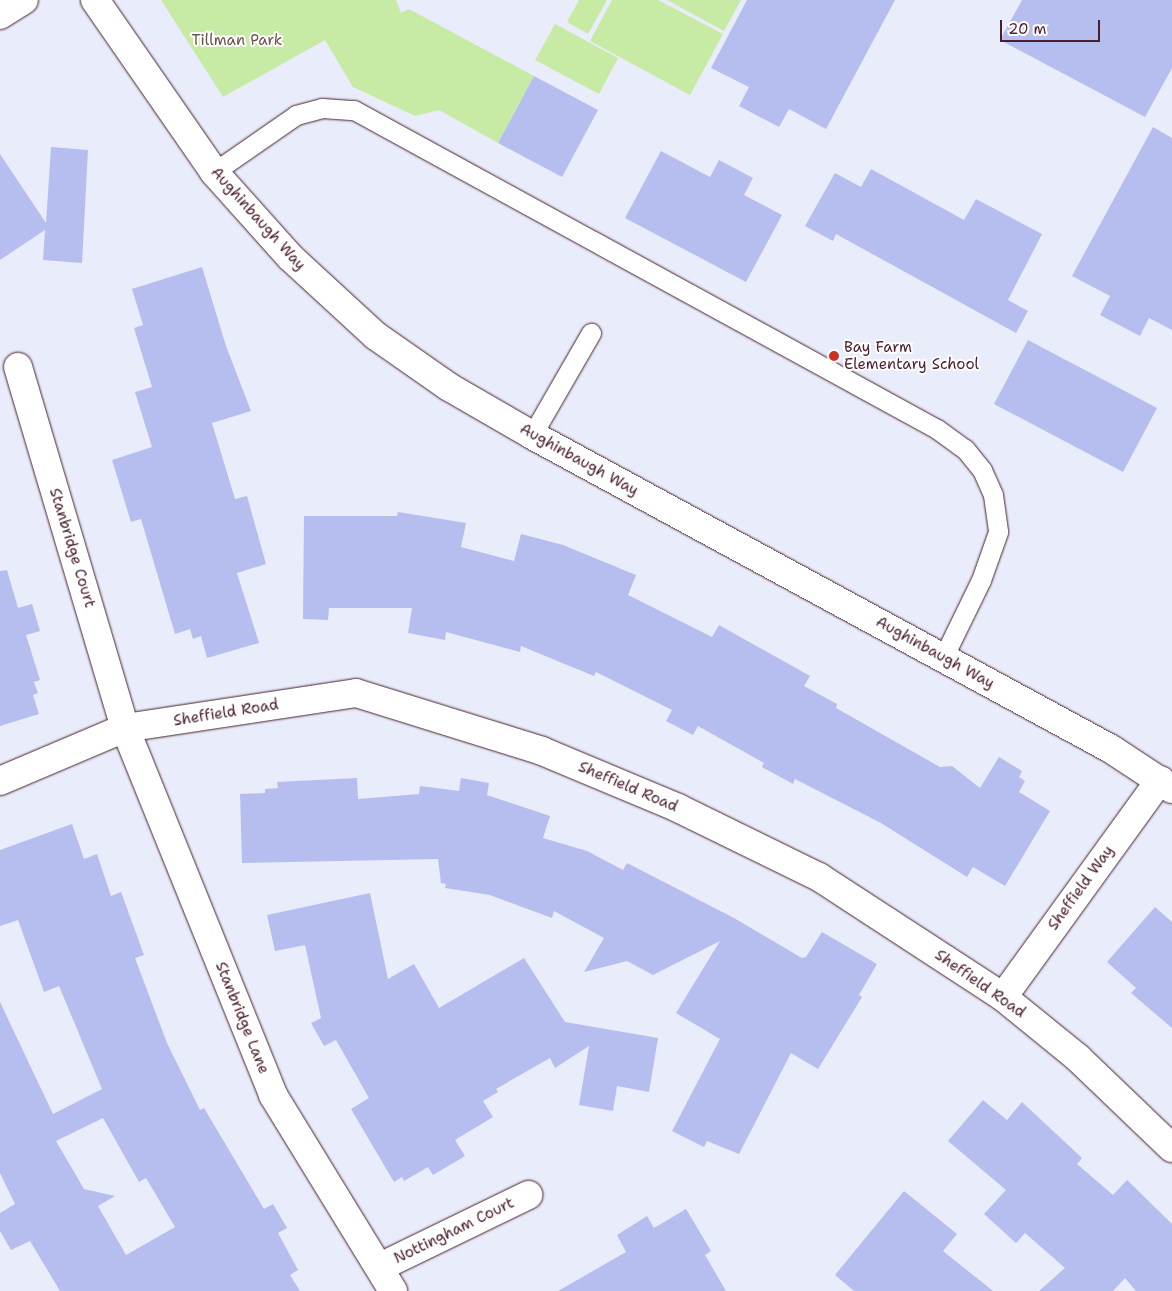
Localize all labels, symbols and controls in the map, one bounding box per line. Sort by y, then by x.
scale bar [1002,10,1102,42]
text: 20 m [1008,19,1047,39]
park label: Tillman Park [192,32,282,50]
street label: Aughinbaugh Way [207,164,309,274]
place label: Bay Farm Elementary School [844,338,979,373]
marker: Bay Farm Elementary School [828,350,840,362]
street label: Aughinbaugh Way [517,420,641,500]
street label: Stanbridge Court [45,486,99,610]
street label: Aughinbaugh Way [873,613,997,693]
street label: Sheffield Road [172,696,280,730]
street label: Sheffield Road [576,758,680,816]
street label: Sheffield Way [1044,842,1118,934]
street label: Sheffield Road [931,946,1029,1022]
street label: Stanbridge Lane [211,959,273,1077]
street label: Nottingham Court [391,1194,517,1268]

